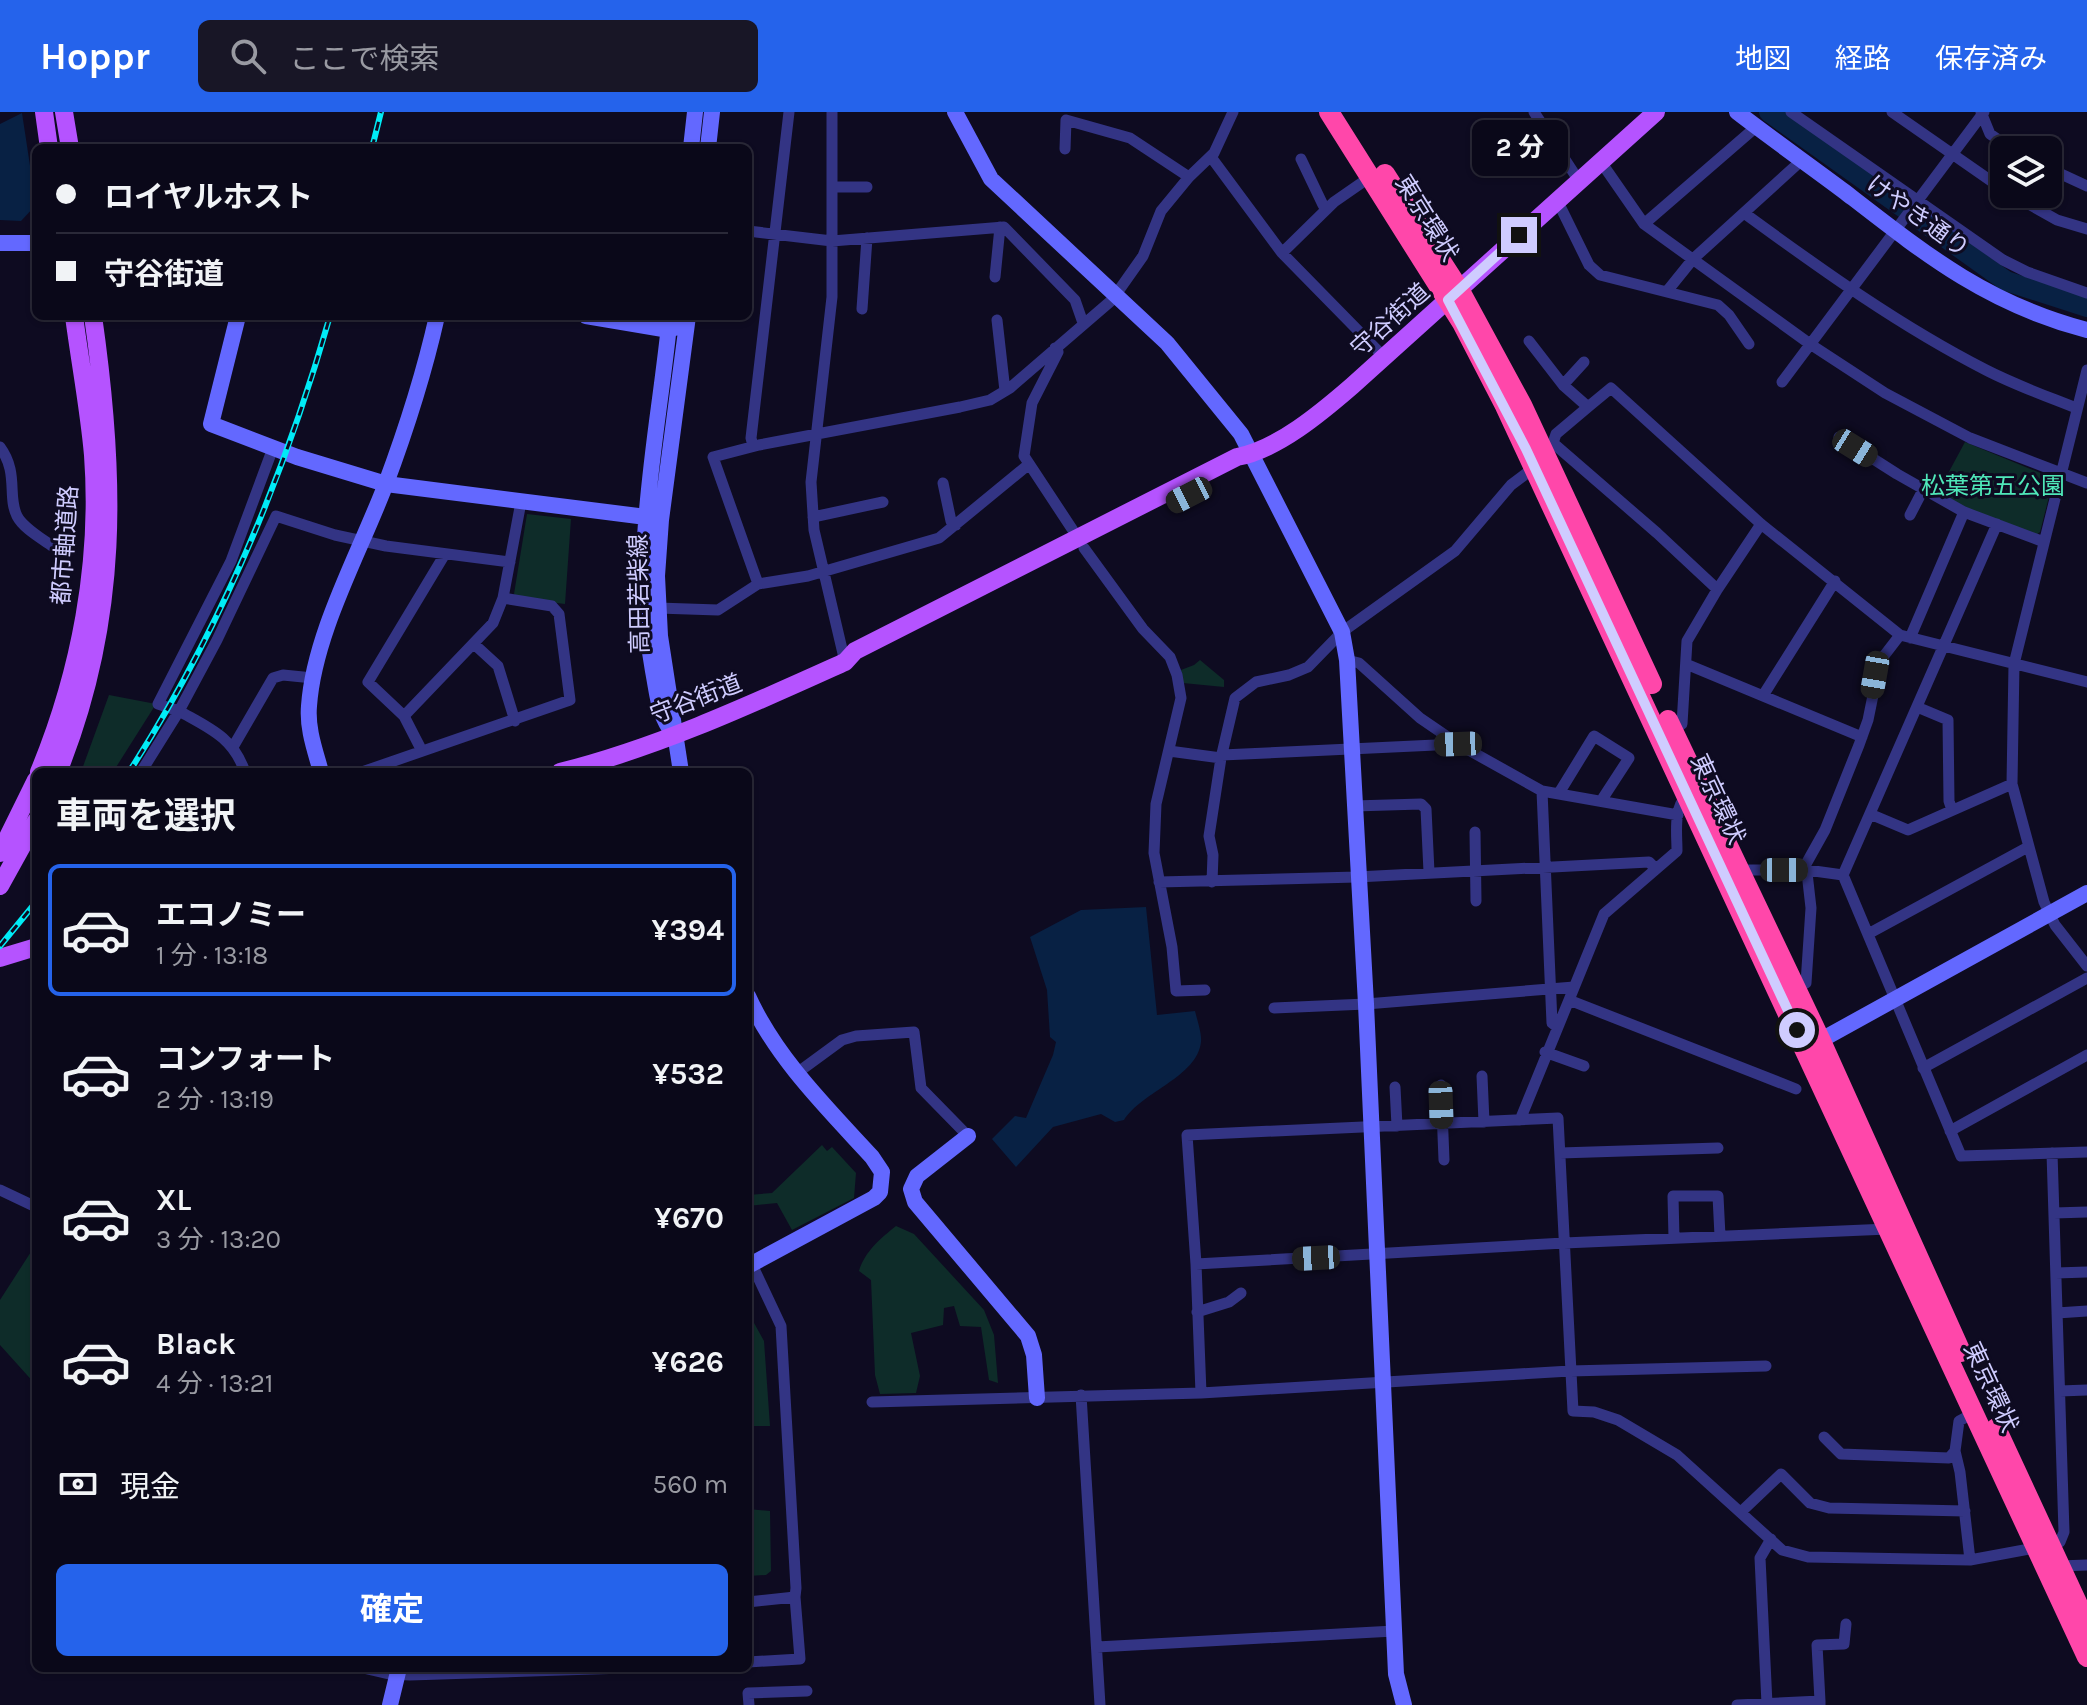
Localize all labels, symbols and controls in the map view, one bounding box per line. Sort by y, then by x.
search box [198,20,758,92]
text: Hoppr [40,34,150,79]
icon: search [226,34,270,78]
text: ここで検索 [290,41,440,77]
text: 地図 [1735,42,1791,75]
text: 経路 [1835,42,1891,75]
text: 保存済み [1935,42,2047,75]
callout: 2 分 [1471,119,1567,175]
text: 2 分 [1496,132,1544,163]
map controls [1990,136,2062,208]
button: layers [1990,136,2062,208]
street label: けやき通り [1861,169,1975,263]
street label: 東京環状 [1390,170,1464,266]
text: ロイヤルホスト [104,179,313,215]
route end [1501,217,1537,253]
text: 守谷街道 [104,256,224,292]
street label: 守谷街道 [1345,277,1435,363]
car [1828,425,1882,471]
park label: 松葉第五公園 [1921,472,2065,500]
car [1162,473,1216,517]
street label: 都市軸道路 [47,484,83,606]
street label: 高田若柴線 [624,534,654,654]
car [1859,649,1891,701]
street label: 守谷街道 [646,669,746,729]
car [1434,731,1482,757]
street label: 東京環状 [1685,750,1751,848]
text: 車両を選択 [56,795,236,837]
car [1760,858,1808,882]
icon: car [60,894,132,966]
text: エコノミー [156,897,306,933]
text: ¥394 [652,912,724,948]
text: 1 分 · 13:18 [156,940,268,971]
route start [1779,1012,1815,1048]
icon: car [60,1038,132,1110]
text: コンフォート [156,1041,335,1077]
text: ¥532 [652,1056,724,1092]
car [1428,1081,1454,1129]
text: 2 分 · 13:19 [156,1084,274,1115]
icon: car [60,1182,132,1254]
text: XL [156,1182,191,1218]
text: ¥670 [654,1200,724,1236]
text: 3 分 · 13:20 [156,1224,281,1255]
car [1291,1245,1341,1271]
icon: car [60,1326,132,1398]
text: Black [156,1326,236,1362]
street label: 東京環状 [1958,1338,2024,1436]
text: ¥626 [652,1344,724,1380]
text: 4 分 · 13:21 [156,1368,273,1399]
icon: cash [56,1462,100,1506]
text: 現金 [120,1469,180,1505]
text: 560 m [653,1469,728,1500]
button: 確定 [56,1564,728,1656]

